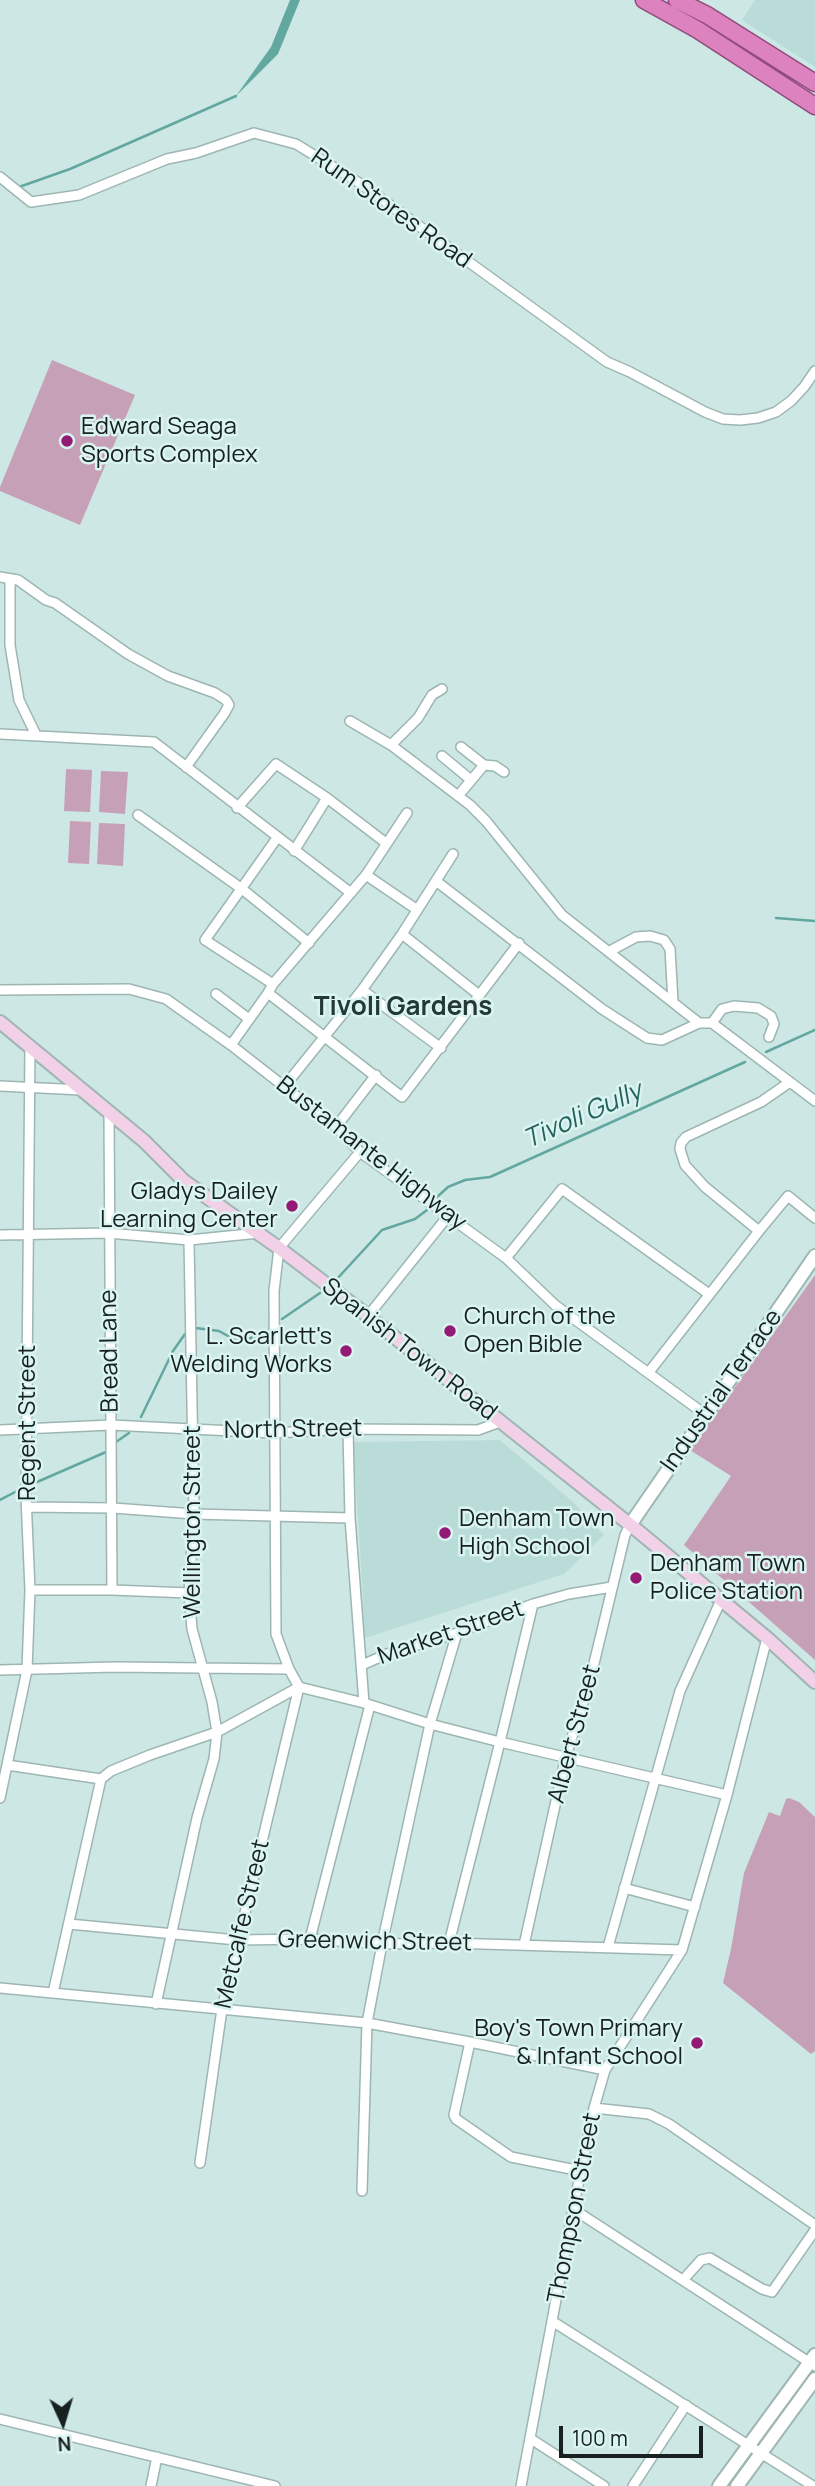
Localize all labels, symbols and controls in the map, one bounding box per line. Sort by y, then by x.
street label: Rum Stores Road [305,143,477,275]
place label: Edward Seaga Sports Complex [81,413,258,469]
marker: Edward Seaga Sports Complex [59,433,75,449]
district label: Tivoli Gardens [314,992,492,1024]
street label: Bustamante Highway [270,1071,472,1237]
water label: Tivoli Gully [519,1076,647,1156]
place label: Gladys Dailey Learning Center [100,1178,278,1234]
marker: Gladys Dailey Learning Center [284,1198,300,1214]
street label: Spanish Town Road [316,1273,502,1427]
street label: Bread Lane [95,1289,125,1413]
place label: Church of the Open Bible [464,1303,616,1359]
street label: Industrial Terrace [655,1304,789,1478]
place label: L. Scarlett's Welding Works [170,1323,332,1379]
marker: Church of the Open Bible [442,1323,458,1339]
marker: L. Scarlett's Welding Works [338,1343,354,1359]
street label: Regent Street [14,1345,42,1501]
street label: North Street [224,1414,362,1446]
street label: Wellington Street [179,1425,207,1619]
place label: Denham Town High School [459,1505,615,1561]
marker: Denham Town High School [437,1525,453,1541]
place label: Denham Town Police Station [650,1550,806,1606]
marker: Denham Town Police Station [628,1570,644,1586]
street label: Market Street [374,1595,528,1671]
street label: Albert Street [543,1661,607,1807]
street label: Metcalfe Street [210,1837,276,2011]
street label: Greenwich Street [278,1926,472,1958]
place label: Boy's Town Primary & Infant School [474,2015,683,2071]
marker: Boy's Town Primary & Infant School [689,2035,705,2051]
street label: Thompson Street [542,2110,608,2306]
north arrow [28,2388,98,2458]
scale bar [563,2412,706,2456]
text: 100 m [572,2424,628,2452]
text: N [57,2431,72,2457]

